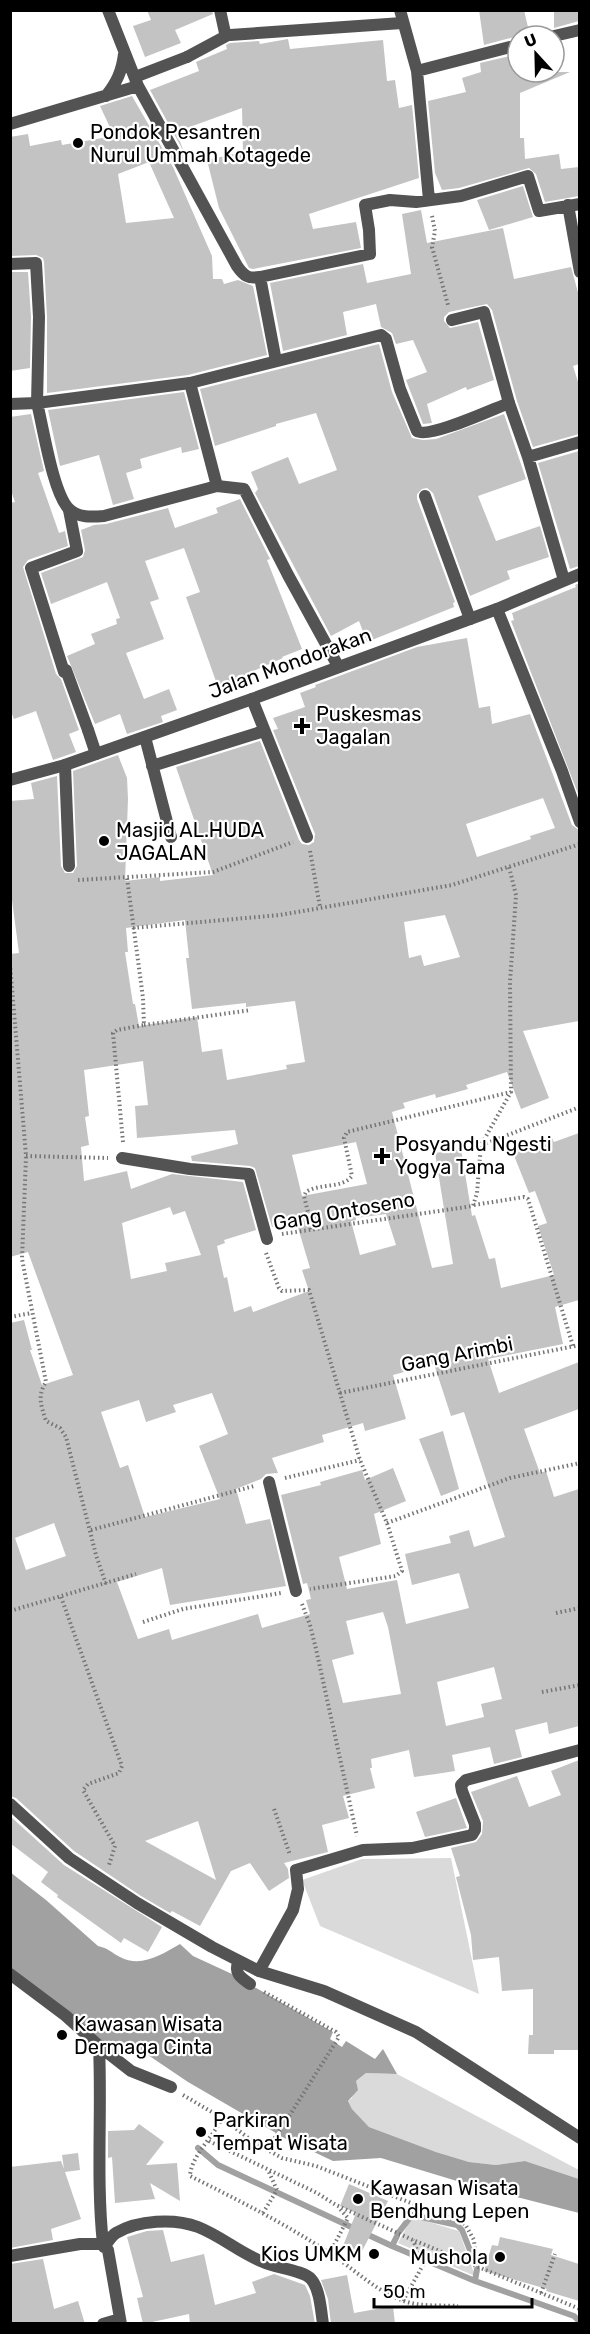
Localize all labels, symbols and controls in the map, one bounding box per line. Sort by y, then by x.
north arrow [506,24,566,84]
text: U [522,30,540,52]
place label: Pondok Pesantren Nurul Ummah Kotagede [90,120,311,167]
marker: Pondok Pesantren Nurul Ummah Kotagede [71,136,85,150]
street label: Jalan Mondorakan [205,622,375,704]
place label: Puskesmas Jagalan [316,702,421,749]
marker: Puskesmas Jagalan [293,717,311,735]
place label: Masjid AL.HUDA JAGALAN [116,818,264,865]
marker: Masjid AL.HUDA JAGALAN [97,834,111,848]
place label: Posyandu Ngesti Yogya Tama [395,1132,552,1179]
marker: Posyandu Ngesti Yogya Tama [373,1147,391,1165]
street label: Gang Ontoseno [271,1187,417,1235]
street label: Gang Arimbi [399,1331,515,1377]
place label: Kawasan Wisata Dermaga Cinta [74,2012,222,2059]
marker: Kawasan Wisata Dermaga Cinta [55,2028,69,2042]
place label: Parkiran Tempat Wisata [213,2108,348,2155]
marker: Parkiran Tempat Wisata [194,2125,208,2139]
place label: Kawasan Wisata Bendhung Lepen [370,2176,529,2223]
marker: Kawasan Wisata Bendhung Lepen [351,2192,365,2206]
place label: Kios UMKM [261,2242,362,2266]
place label: Mushola [410,2245,488,2269]
marker: Kios UMKM [367,2247,381,2261]
marker: Mushola [493,2250,507,2264]
scale bar [374,2271,532,2309]
text: 50 m [383,2281,426,2303]

